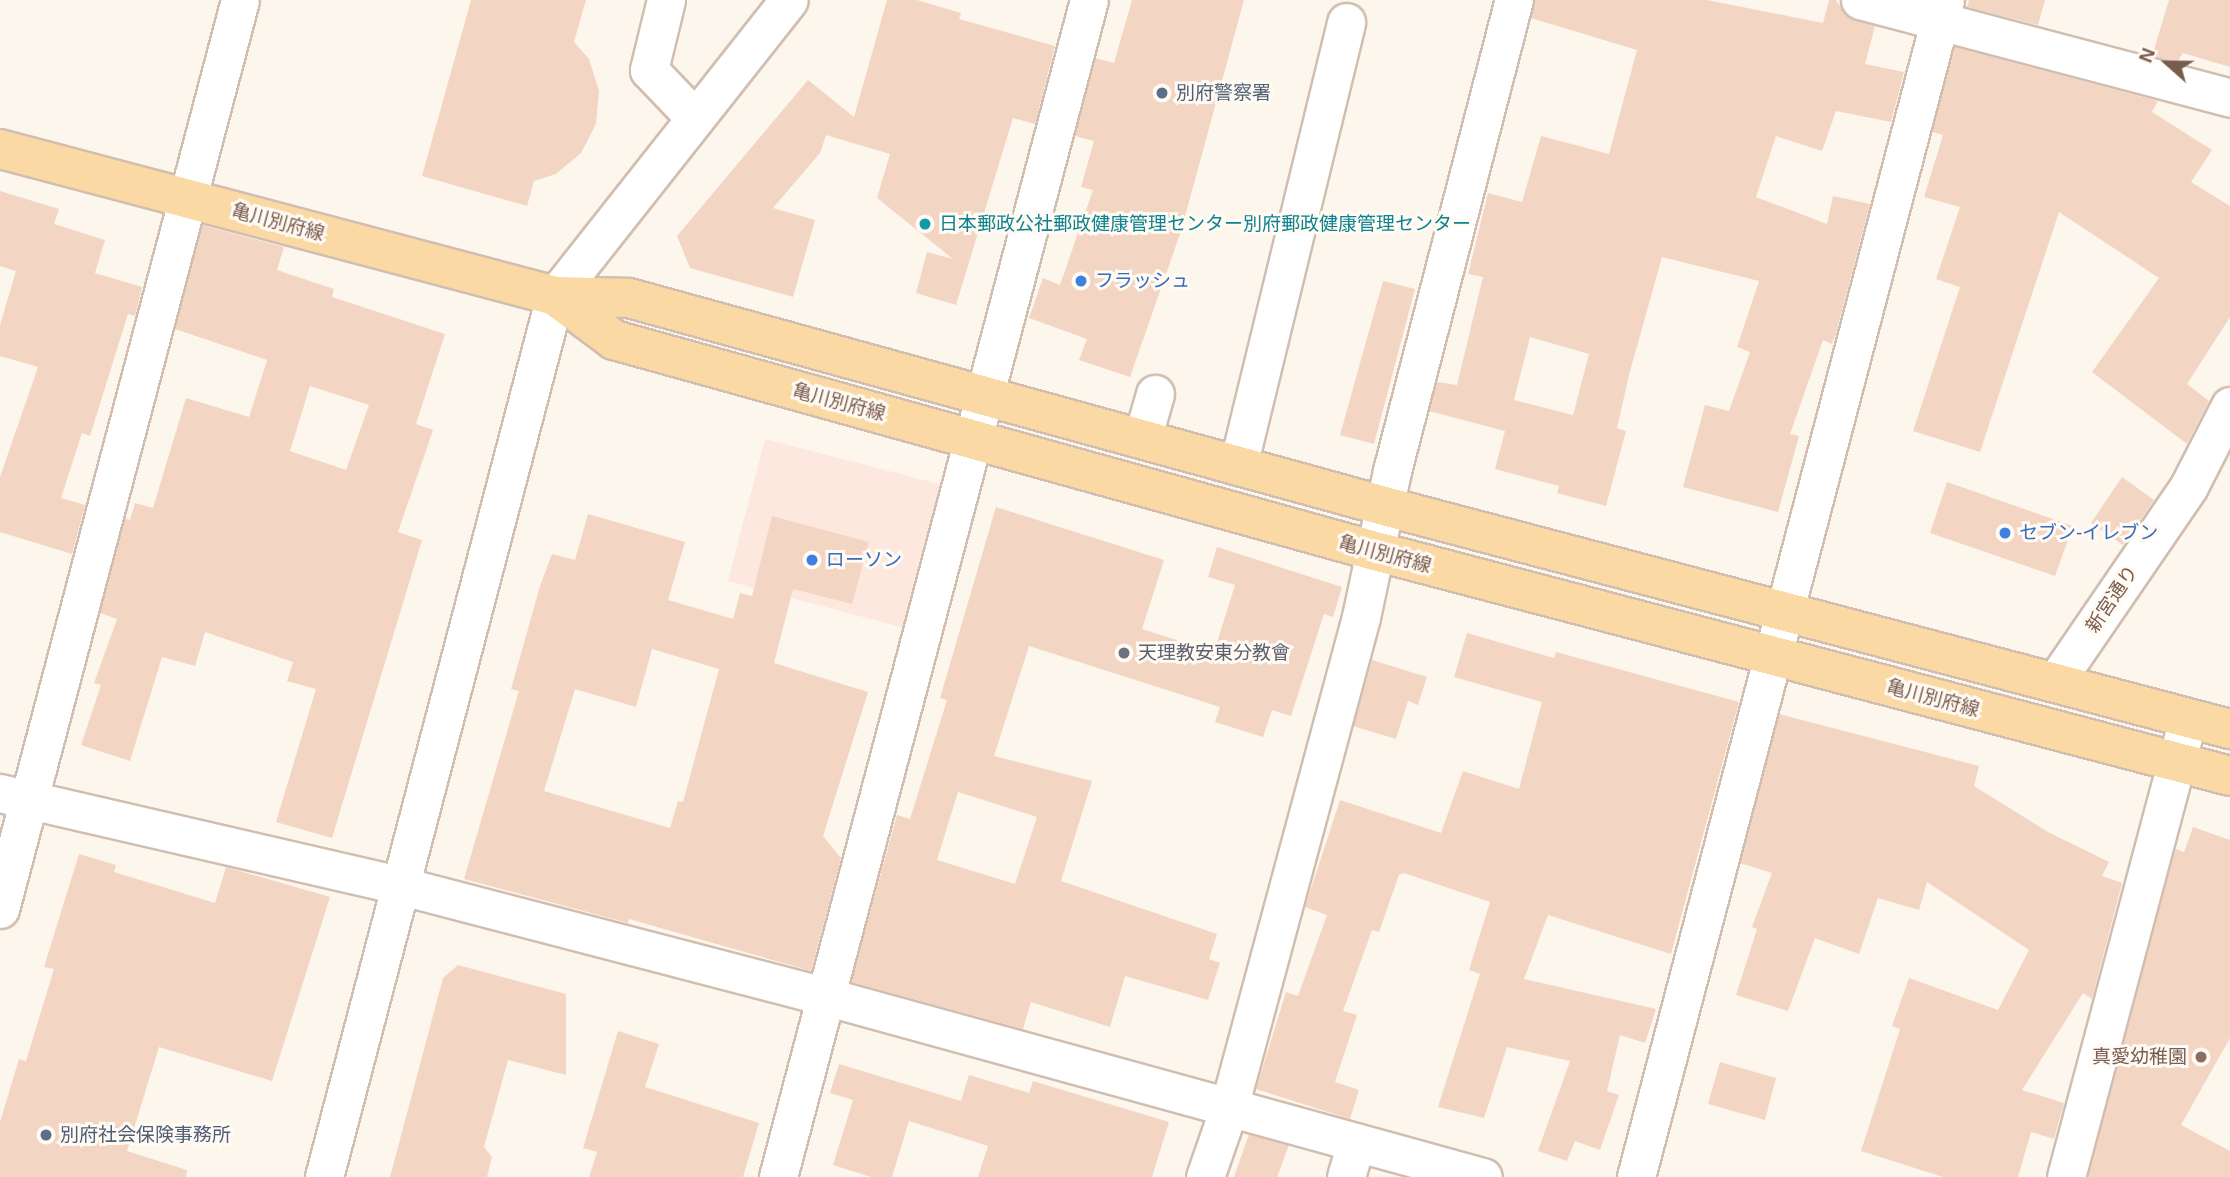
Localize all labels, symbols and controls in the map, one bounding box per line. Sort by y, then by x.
north arrow [2132,28,2202,98]
text: N [2135,45,2159,65]
place label: 別府警察署 [1176,82,1271,104]
marker: 別府警察署 [1154,85,1170,101]
street label: 亀川別府線 [229,199,327,245]
place label: 日本郵政公社郵政健康管理センター別府郵政健康管理センター [939,213,1471,235]
marker: 日本郵政公社郵政健康管理センター別府郵政健康管理センター [917,216,933,232]
place label: フラッシュ [1095,270,1190,292]
marker: フラッシュ [1073,273,1089,289]
street label: 亀川別府線 [790,379,888,425]
place label: セブン-イレブン [2019,522,2158,544]
marker: セブン-イレブン [1997,525,2013,541]
street label: 亀川別府線 [1336,531,1434,577]
place label: ローソン [826,549,902,571]
marker: ローソン [804,552,820,568]
street label: 新宮通り [2081,561,2143,637]
place label: 天理教安東分教會 [1138,642,1290,664]
marker: 天理教安東分教會 [1116,645,1132,661]
street label: 亀川別府線 [1884,675,1982,721]
place label: 真愛幼稚園 [2092,1046,2187,1068]
marker: 真愛幼稚園 [2193,1049,2209,1065]
place label: 別府社会保険事務所 [60,1124,231,1146]
marker: 別府社会保険事務所 [38,1127,54,1143]

